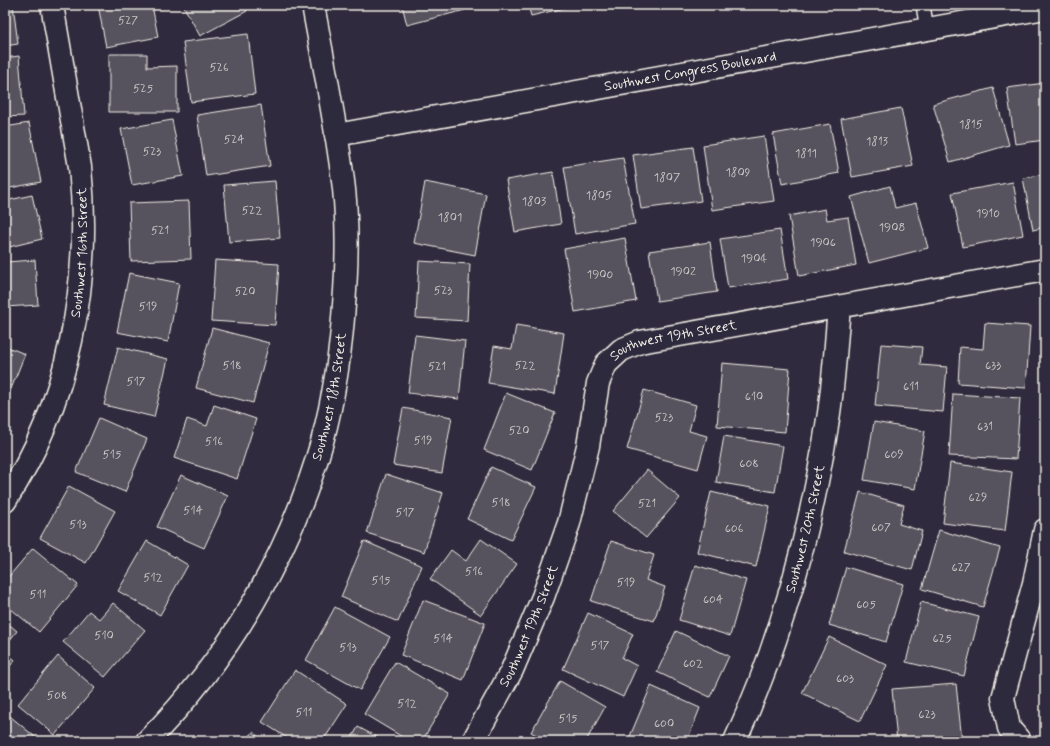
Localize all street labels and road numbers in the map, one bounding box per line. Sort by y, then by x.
street label: Southwest Congress Boulevard [603,47,778,96]
street label: Southwest 16th Street [67,186,92,319]
street label: Southwest 19th Street [606,316,739,365]
street label: Southwest 18th Street [308,331,351,463]
street label: Southwest 20th Street [781,463,829,595]
street label: Southwest 19th Street [495,562,563,690]

